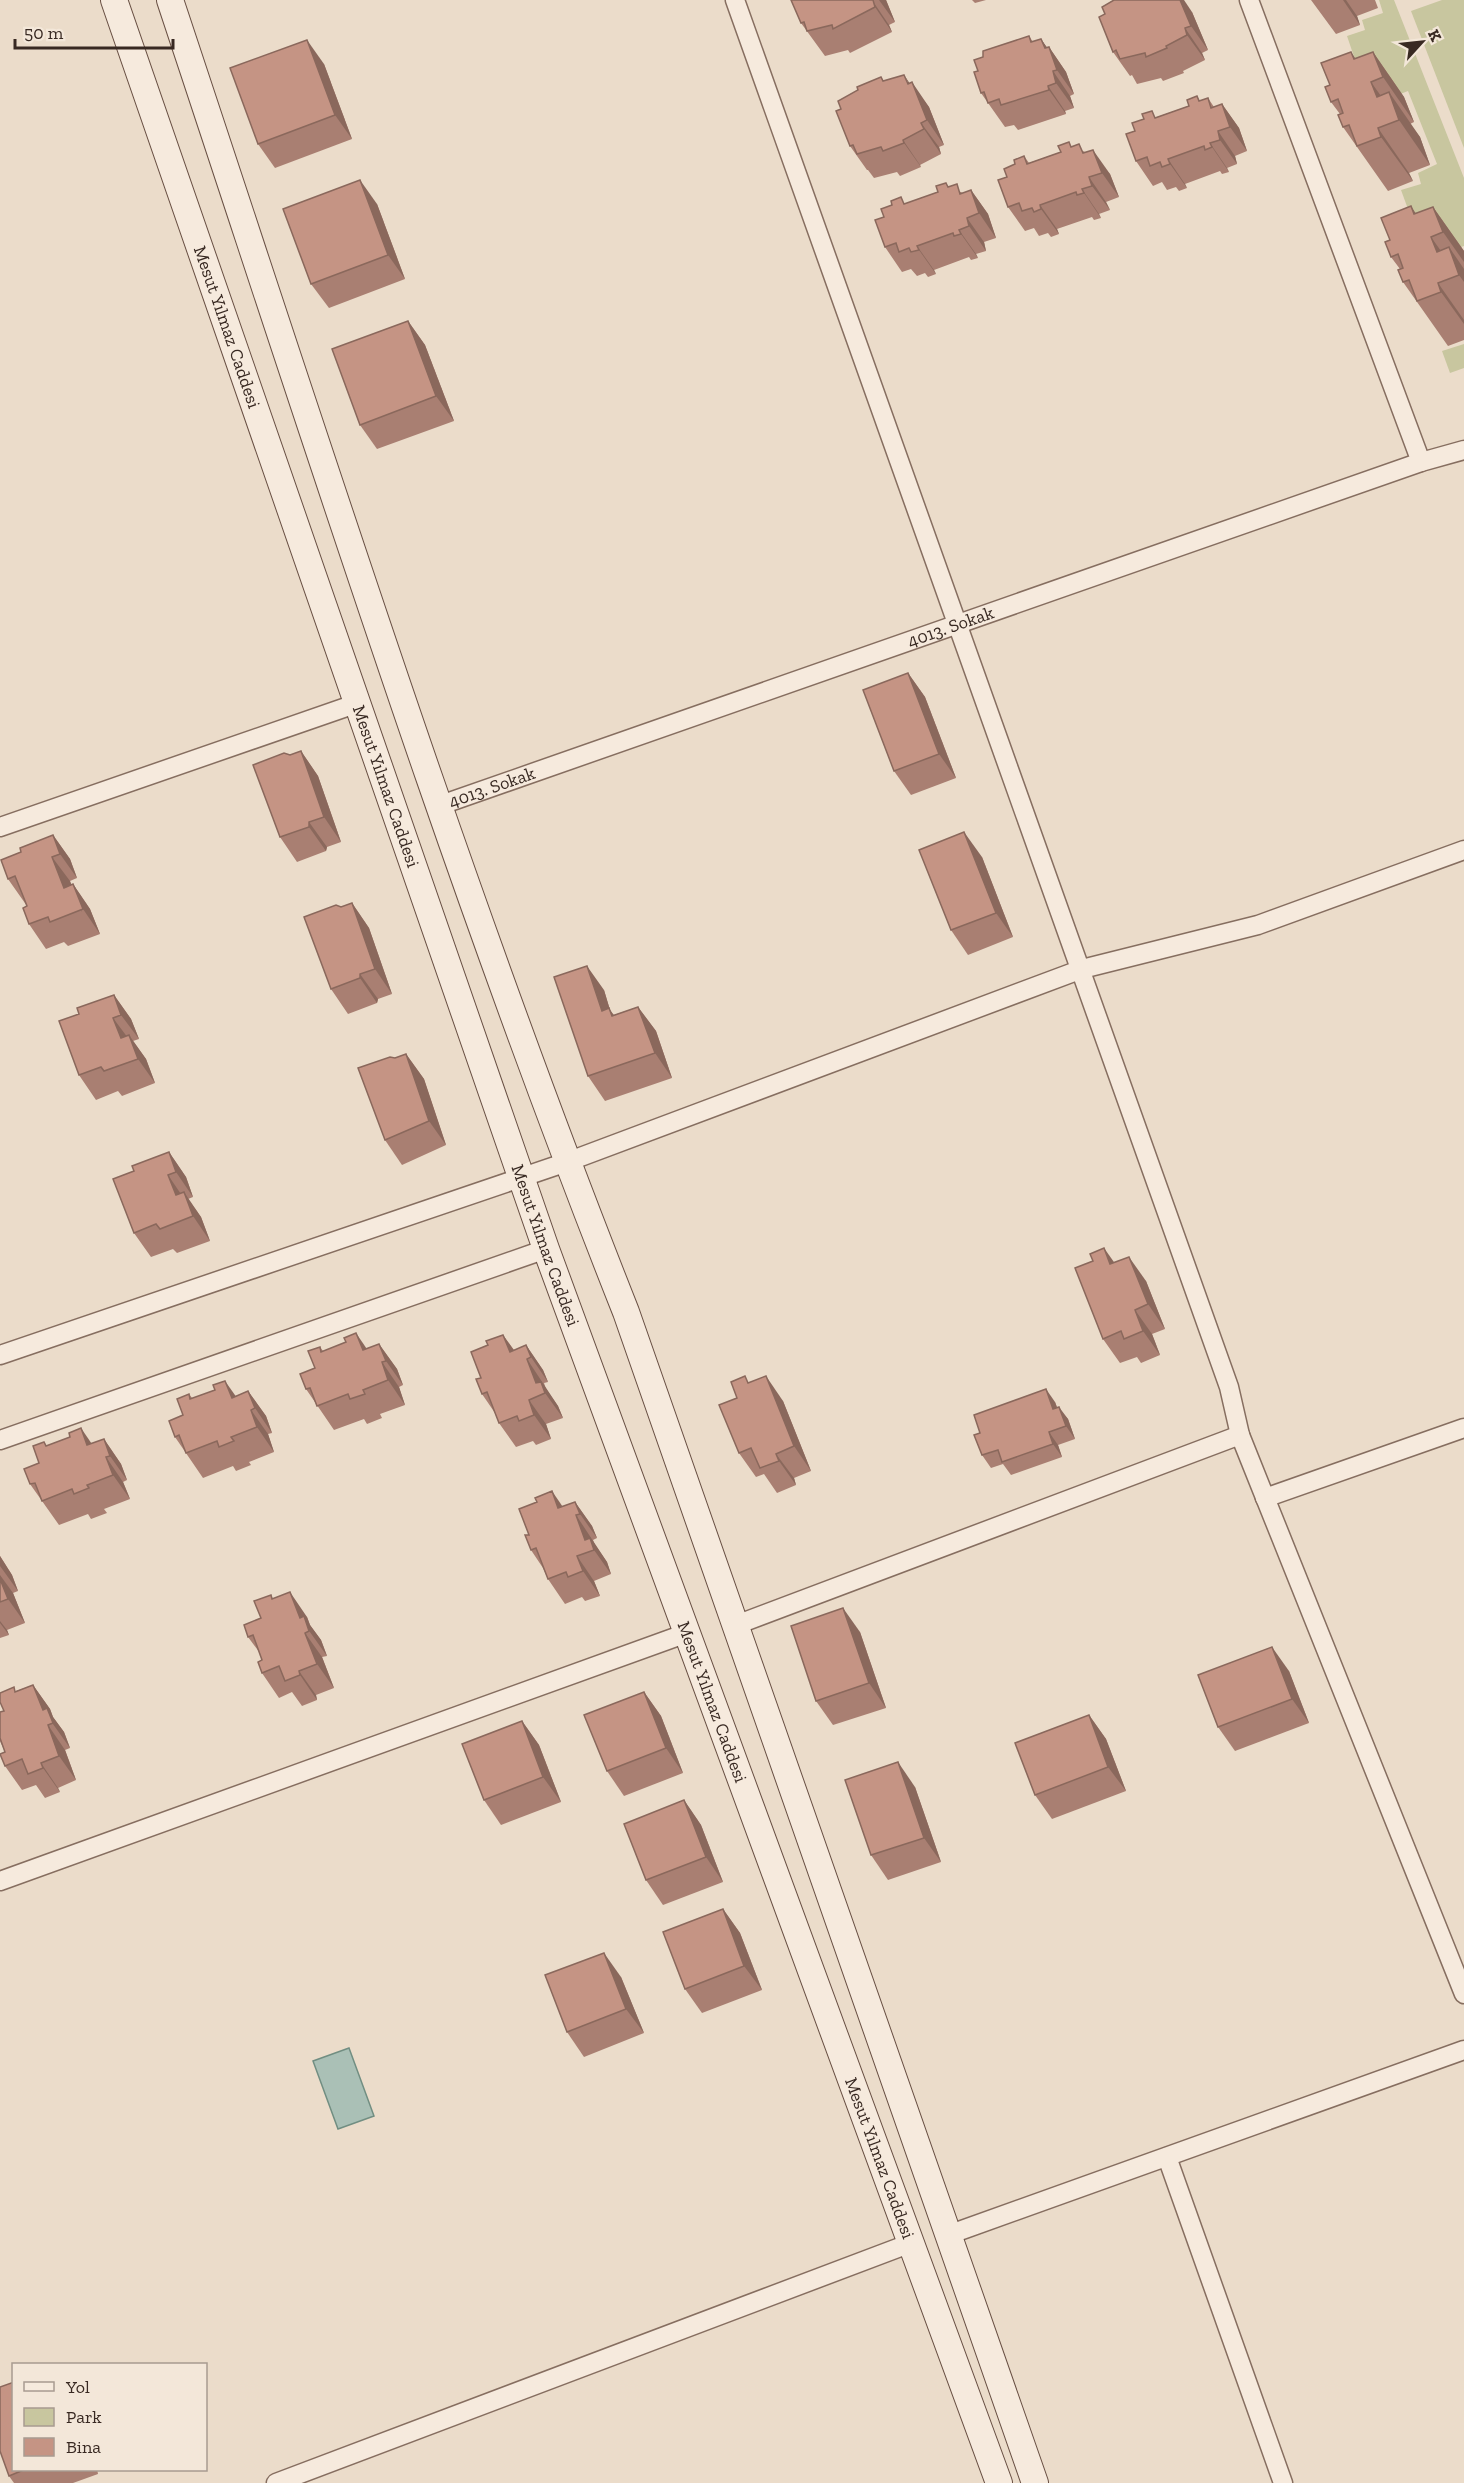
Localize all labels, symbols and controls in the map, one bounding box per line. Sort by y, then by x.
scale bar [15,12,172,50]
north arrow [1392,12,1452,72]
text: 50 m [24,22,64,44]
text: K [1424,26,1446,45]
street label: Mesut Yılmaz Caddesi [189,243,265,411]
street label: 4013. Sokak [904,601,997,652]
street label: Mesut Yılmaz Caddesi [348,702,424,870]
street label: 4013. Sokak [446,762,539,812]
street label: Mesut Yılmaz Caddesi [507,1162,584,1329]
street label: Mesut Yılmaz Caddesi [673,1618,752,1786]
street label: Mesut Yılmaz Caddesi [840,2074,919,2242]
legend [12,2363,207,2471]
text: Yol [65,2376,90,2398]
text: Park [66,2406,102,2428]
text: Bina [66,2436,101,2458]

